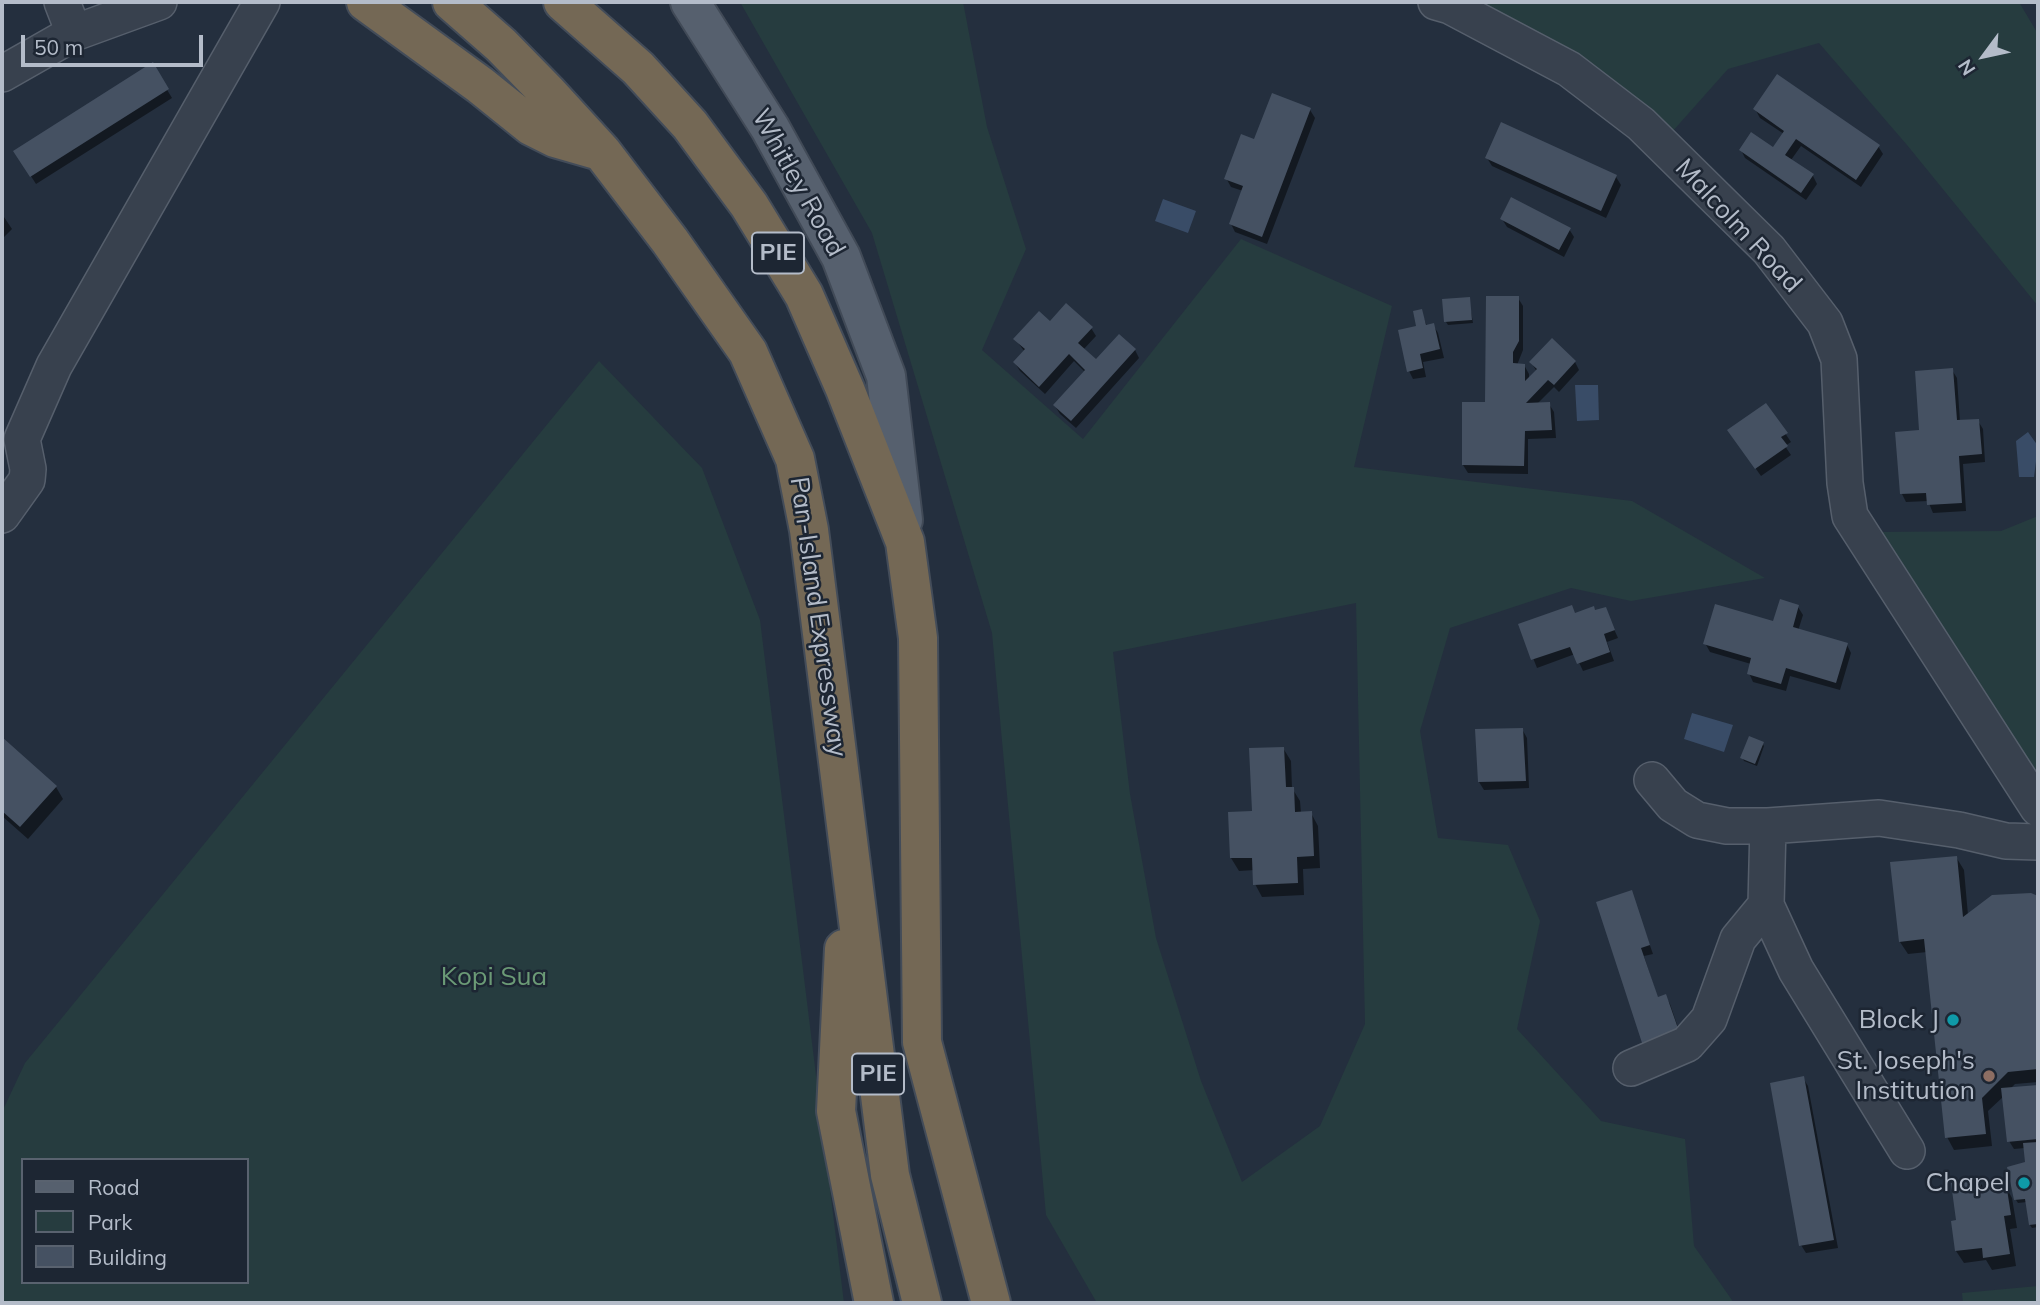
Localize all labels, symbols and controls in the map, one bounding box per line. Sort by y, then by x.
scale bar [24,21,206,65]
north arrow [1949,21,2019,91]
text: 50 m [34,34,83,60]
text: N [1952,55,1980,80]
street label: Whitley Road [745,104,851,262]
street label: Malcolm Road [1668,153,1808,299]
road number: PIE [752,232,804,274]
street label: Pan-Island Expressway [783,475,853,759]
park label: Kopi Sua [441,961,547,993]
place label: Block J [1859,1004,1939,1036]
marker: Block J [1945,1012,1961,1028]
place label: St. Joseph's Institution [1837,1045,1975,1106]
road number: PIE [852,1054,904,1094]
marker: St. Joseph's Institution [1981,1068,1997,1084]
legend [21,1158,248,1284]
place label: Chapel [1925,1167,2010,1199]
text: Road [88,1174,139,1200]
marker: Chapel [2016,1175,2032,1191]
text: Park [88,1209,132,1235]
text: Building [88,1244,167,1270]

